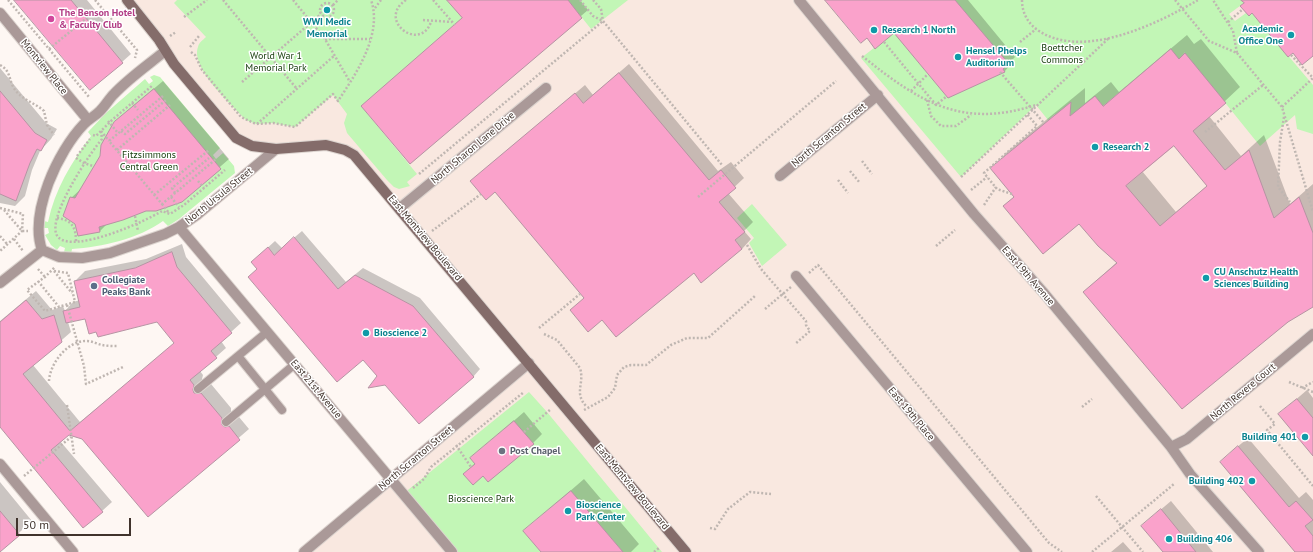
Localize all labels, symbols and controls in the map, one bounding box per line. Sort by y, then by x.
marker: WWI Medic Memorial [322,5,332,15]
place label: The Benson Hotel & Faculty Club [59,7,135,30]
marker: The Benson Hotel & Faculty Club [46,14,56,24]
place label: WWI Medic Memorial [303,16,351,40]
place label: Academic Office One [1239,23,1283,46]
place label: Research 1 North [882,24,956,36]
marker: Research 1 North [869,25,879,35]
marker: Academic Office One [1286,30,1296,40]
street label: Montview Place [18,37,70,97]
park label: Boettcher Commons [1041,42,1083,66]
place label: Hensel Phelps Auditorium [966,45,1027,68]
park label: World War 1 Memorial Park [245,50,307,74]
marker: Hensel Phelps Auditorium [953,52,963,62]
street label: North Scranton Street [789,100,869,170]
street label: North Sharon Lane Drive [429,109,517,187]
place label: Research 2 [1103,141,1149,153]
marker: Research 2 [1090,142,1100,152]
park label: Fitzsimmons Central Green [120,149,178,172]
street label: North Ursula Street [183,165,255,227]
street label: East Montview Boulevard [386,193,464,283]
street label: East 19th Avenue [999,244,1057,308]
place label: CU Anschutz Health Sciences Building [1214,266,1298,290]
marker: CU Anschutz Health Sciences Building [1201,273,1211,283]
place label: Collegiate Peaks Bank [102,274,150,298]
marker: Collegiate Peaks Bank [89,281,99,291]
place label: Bioscience 2 [374,327,427,339]
marker: Bioscience 2 [361,328,371,338]
street label: East 21st Avenue [288,357,344,421]
street label: North Revere Court [1208,361,1278,423]
street label: East 19th Place [885,385,937,443]
street label: North Scranton Street [376,423,456,493]
place label: Building 401 [1242,431,1297,443]
marker: Building 401 [1300,432,1310,442]
street label: East Montview Boulevard [593,442,671,532]
place label: Post Chapel [510,445,560,457]
marker: Post Chapel [497,446,507,456]
place label: Building 402 [1189,475,1244,487]
marker: Building 402 [1247,476,1257,486]
park label: Bioscience Park [448,493,514,505]
place label: Bioscience Park Center [576,499,625,522]
marker: Bioscience Park Center [563,506,573,516]
scale bar [18,510,133,536]
text: 50 m [23,517,49,532]
place label: Building 406 [1177,533,1232,545]
marker: Building 406 [1164,534,1174,544]

